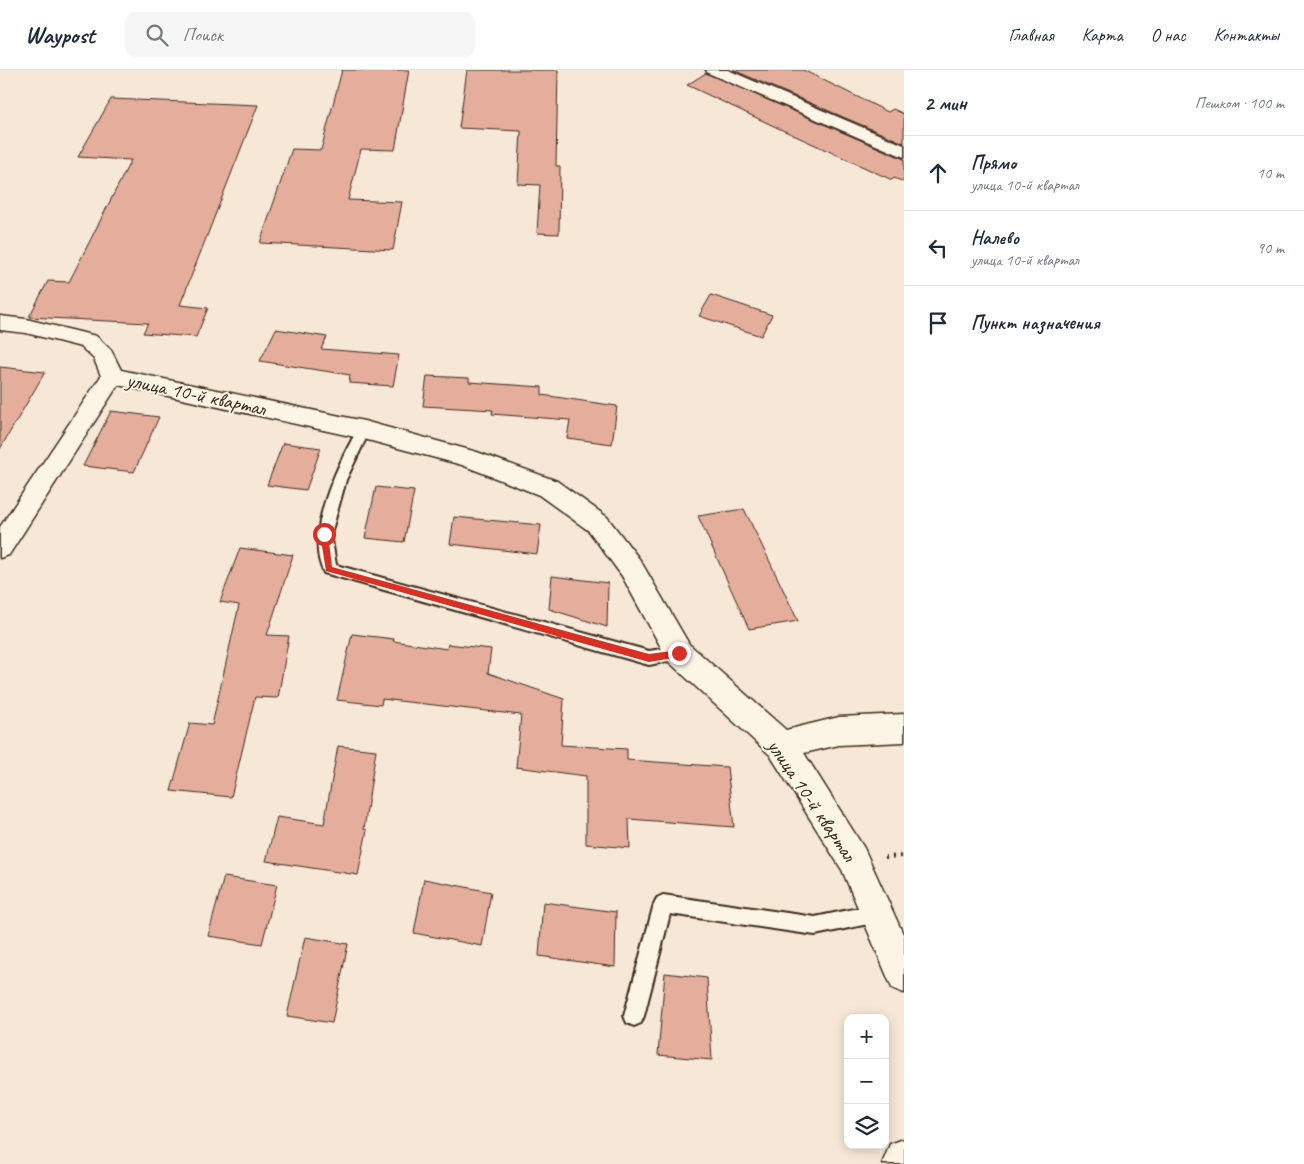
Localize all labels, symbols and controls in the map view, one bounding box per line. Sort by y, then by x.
search box [125,12,475,57]
text: Waypost [25,20,95,50]
icon: search [143,21,171,49]
text: Поиск [183,23,223,47]
text: Главная [1009,24,1054,46]
text: Карта [1082,24,1123,46]
text: О нас [1151,24,1186,46]
text: Контакты [1214,24,1279,46]
text: 2 мин [924,90,967,116]
text: Пешком · 100 m [1195,93,1284,113]
text: Прямо [971,151,1016,175]
icon: ahead [924,159,952,187]
text: 10 m [1257,163,1284,183]
text: улица 10-й квартал [971,175,1079,195]
text: Налево [971,226,1019,250]
icon: left [924,234,952,262]
text: 90 m [1257,238,1284,258]
text: улица 10-й квартал [971,250,1079,270]
icon: arrive [924,309,952,337]
text: Пункт назначения [971,311,1100,335]
street label: улица 10-й квартал [122,366,270,422]
route start [313,523,336,546]
route end [668,642,691,665]
street label: улица 10-й квартал [761,733,863,867]
map controls [844,1014,889,1149]
button: + [844,1014,889,1059]
button: − [844,1059,889,1104]
button: layers [844,1104,889,1149]

